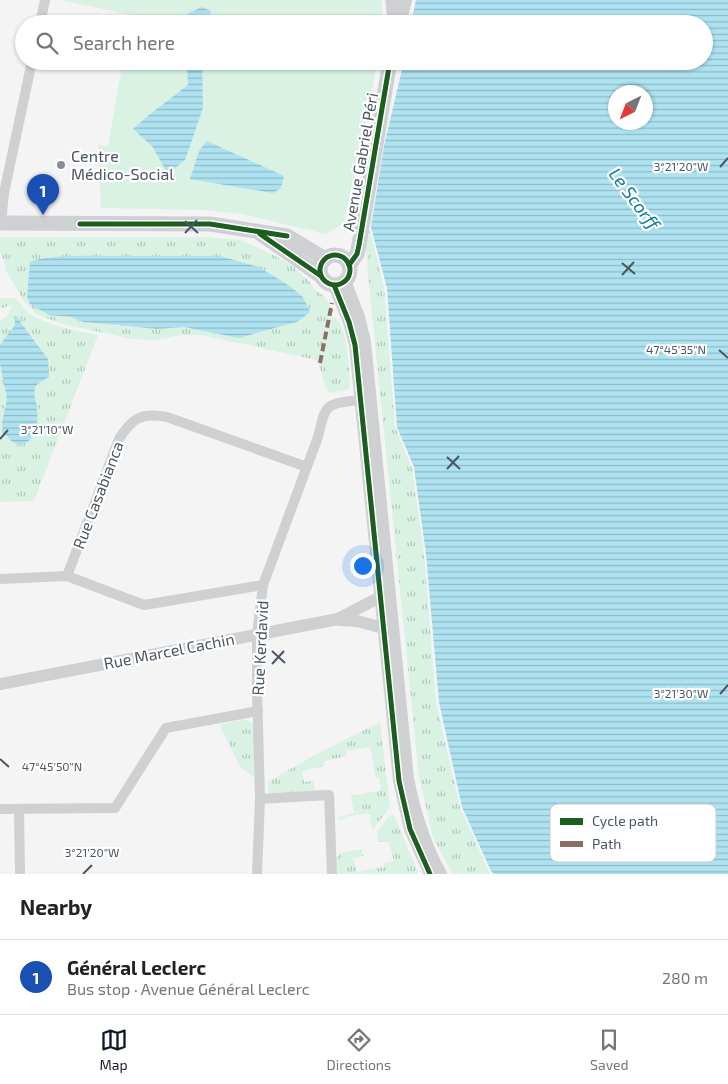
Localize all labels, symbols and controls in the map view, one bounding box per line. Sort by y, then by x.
search box [15,15,713,70]
icon: search [33,29,61,57]
text: Search here [73,31,175,54]
north arrow [608,85,653,130]
street label: Avenue Gabriel Péri [338,91,381,233]
place label: Centre Médico-Social [71,146,174,183]
marker: Centre Médico-Social [55,159,67,171]
text: 3°21'20"W [654,159,708,173]
water label: Le Scorff [605,163,666,235]
pin: 1 [27,174,59,215]
text: 47°45'35"N [646,342,706,356]
text: 3°21'10"W [21,422,73,436]
street label: Rue Casabianca [68,438,127,551]
your location [350,553,376,579]
street label: Rue Kerdavid [248,600,271,696]
street label: Rue Marcel Cachin [102,629,236,672]
text: 3°21'30"W [654,686,708,700]
text: 47°45'50"N [22,759,82,773]
legend [550,804,716,862]
text: Cycle path [592,812,658,829]
text: Path [592,835,621,852]
text: 3°21'20"W [65,845,119,859]
text: Nearby [20,894,92,919]
text: Général Leclerc [67,956,206,979]
text: 1 [33,968,39,987]
text: 280 m [662,968,708,987]
text: Bus stop · Avenue Général Leclerc [67,979,310,998]
tab: Map [99,1026,128,1073]
tab: Directions [327,1026,391,1073]
tab: Saved [590,1026,629,1073]

